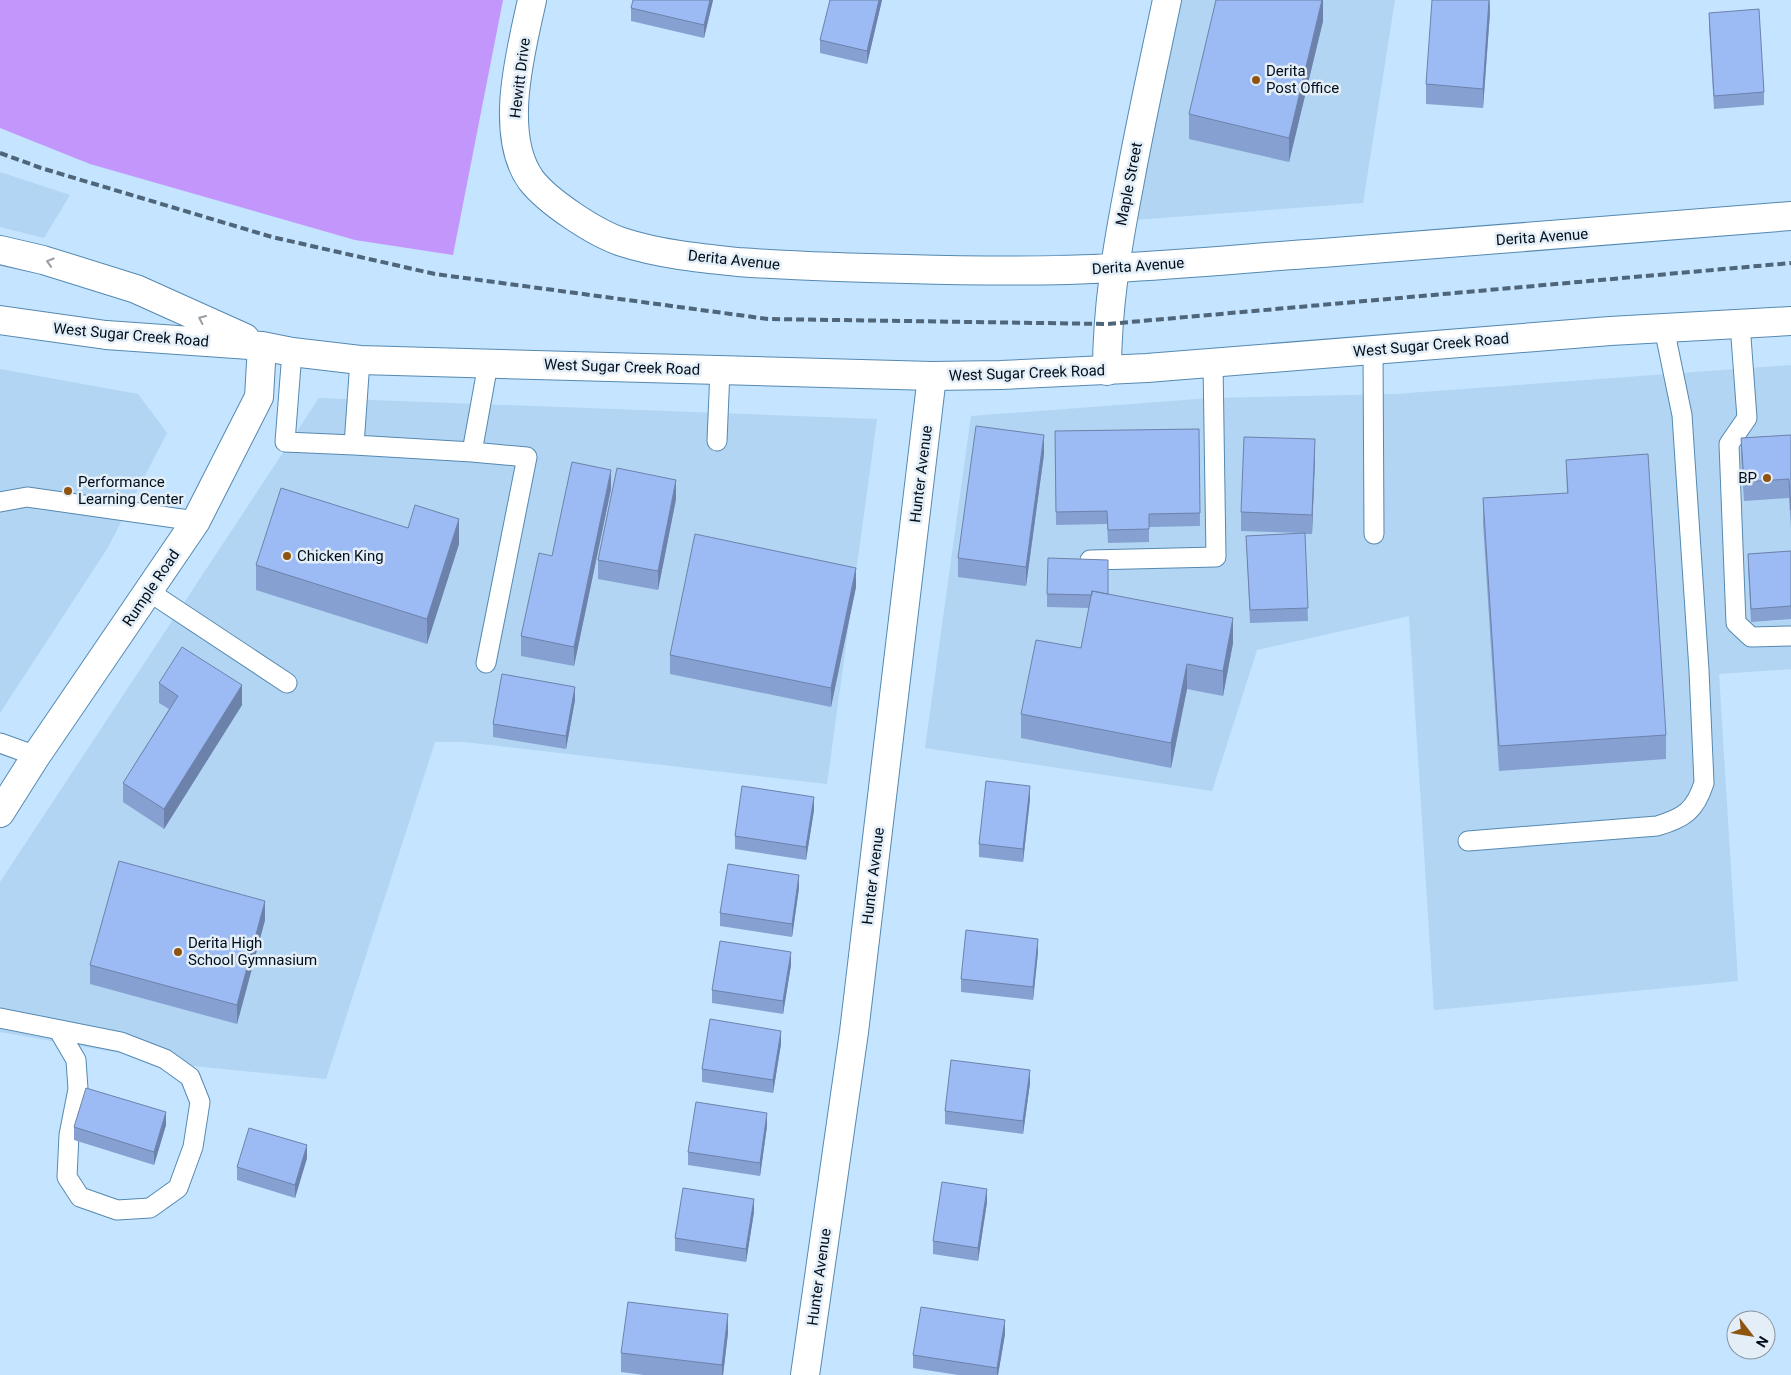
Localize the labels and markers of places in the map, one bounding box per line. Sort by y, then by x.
place label: Derita Post Office [1266,62,1339,97]
marker: Derita Post Office [1250,74,1262,86]
place label: BP [1738,469,1757,487]
marker: BP [1761,472,1773,484]
place label: Performance Learning Center [78,473,184,508]
marker: Performance Learning Center [62,485,74,497]
place label: Chicken King [297,547,384,565]
marker: Chicken King [281,550,293,562]
place label: Derita High School Gymnasium [188,934,317,969]
marker: Derita High School Gymnasium [172,946,184,958]

